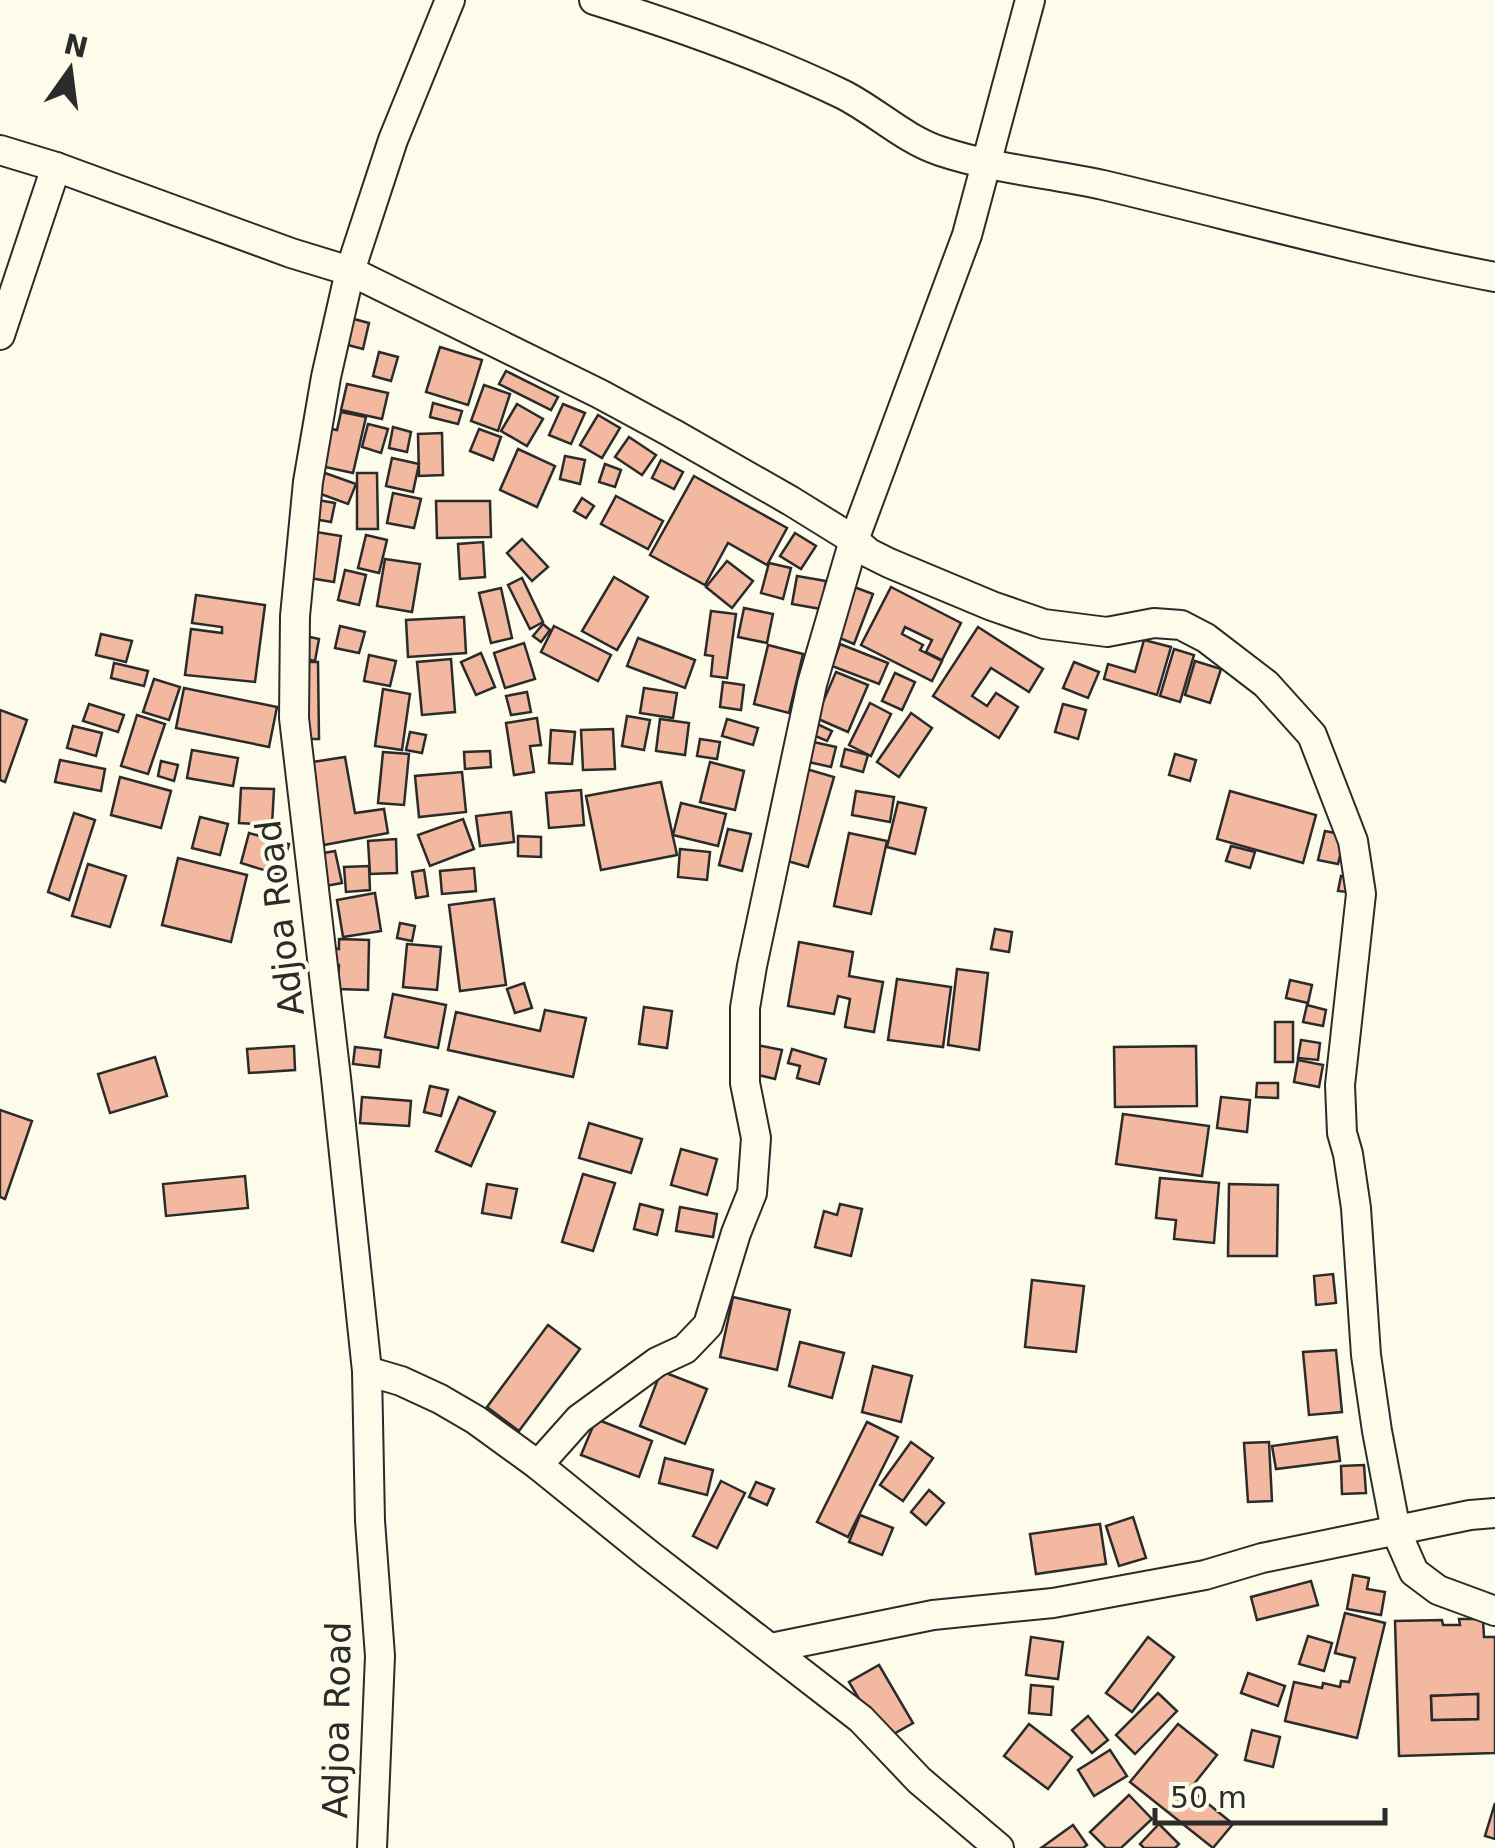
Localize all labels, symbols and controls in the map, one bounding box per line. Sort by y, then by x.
north arrow [20,20,120,120]
text: N [61,27,91,65]
street label: Adjoa Road [248,818,312,1018]
street label: Adjoa Road [315,1621,359,1819]
scale bar [1155,1763,1385,1825]
text: 50 m [1170,1780,1247,1815]

